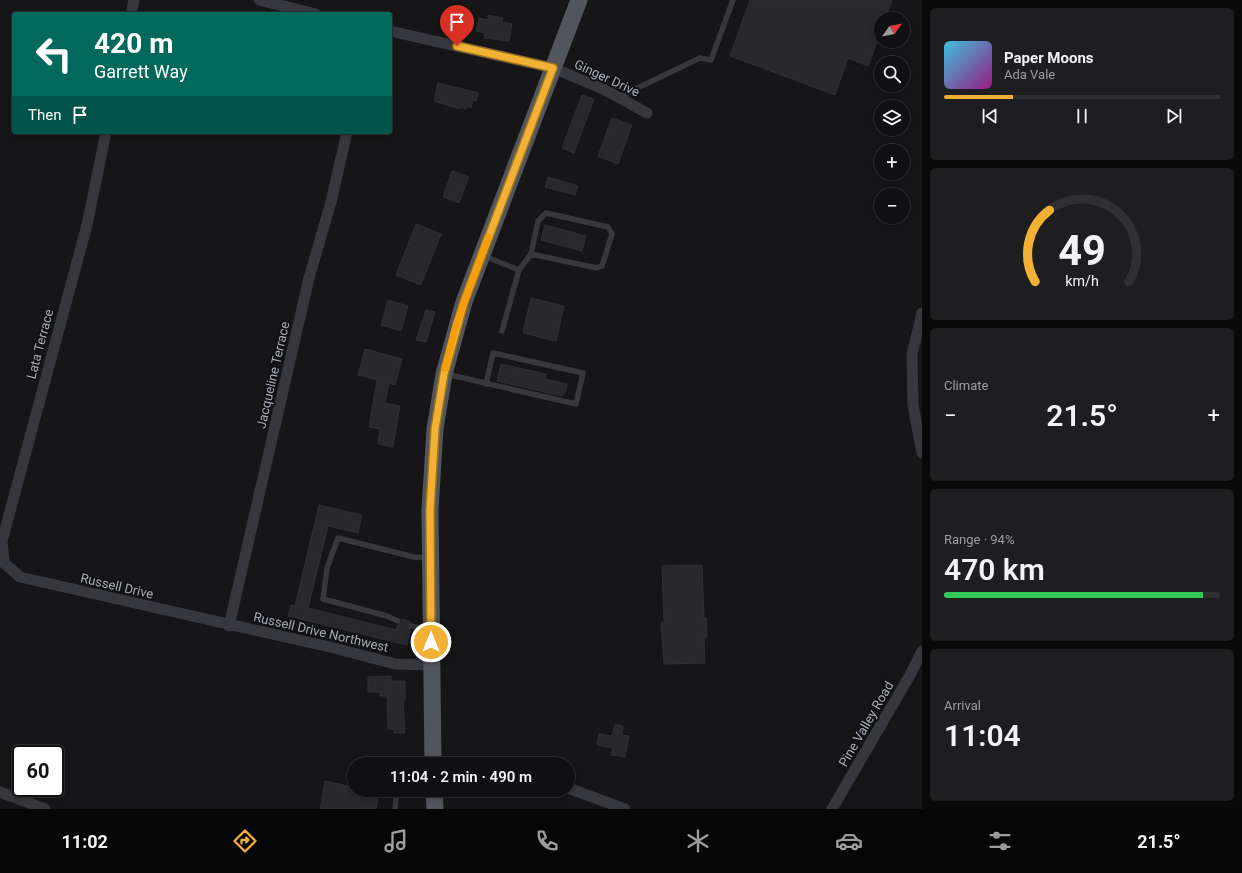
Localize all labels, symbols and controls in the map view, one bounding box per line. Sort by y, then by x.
pin [440,5,474,46]
icon: arrive [446,11,468,33]
north arrow [874,12,910,48]
map controls [874,12,910,224]
text: 420 m [94,27,173,60]
icon: left [28,28,80,80]
text: Paper Moons [1004,49,1094,67]
street label: Ginger Drive [572,56,642,100]
button: search [874,56,910,92]
text: Garrett Way [94,61,188,82]
text: Ada Vale [1004,67,1055,82]
button: layers [874,100,910,136]
icon: arrive [69,104,91,126]
icon: previous [979,105,1001,127]
icon: pause [1071,105,1093,127]
icon: next [1163,105,1185,127]
text: Then [28,106,61,124]
button: + [874,144,910,180]
button: − [874,188,910,224]
text: 49 [1058,226,1106,275]
text: km/h [1065,273,1099,289]
street label: Lata Terrace [23,307,57,381]
street label: Jacqueline Terrace [253,320,293,430]
text: Climate [944,378,988,393]
text: 21.5° [1046,398,1118,433]
text: − [944,403,957,428]
text: + [1208,403,1220,428]
text: Range · 94% [944,532,1014,547]
text: 470 km [944,552,1045,587]
street label: Russell Drive [79,570,155,602]
street label: Russell Drive Northwest [252,609,390,655]
position arrow [410,621,452,663]
street label: Pine Valley Road [835,679,897,769]
text: Arrival [944,698,981,713]
text: 11:04 [944,718,1021,753]
speed limit sign: 60 [12,745,64,797]
text: 11:04 · 2 min · 490 m [390,768,532,786]
icon: directions [231,827,259,855]
icon: music [382,827,410,855]
icon: phone [533,827,561,855]
icon: climate [684,827,712,855]
icon: car [835,827,863,855]
icon: filters [986,827,1014,855]
text: 11:02 [62,831,108,852]
text: 21.5° [1137,831,1180,852]

